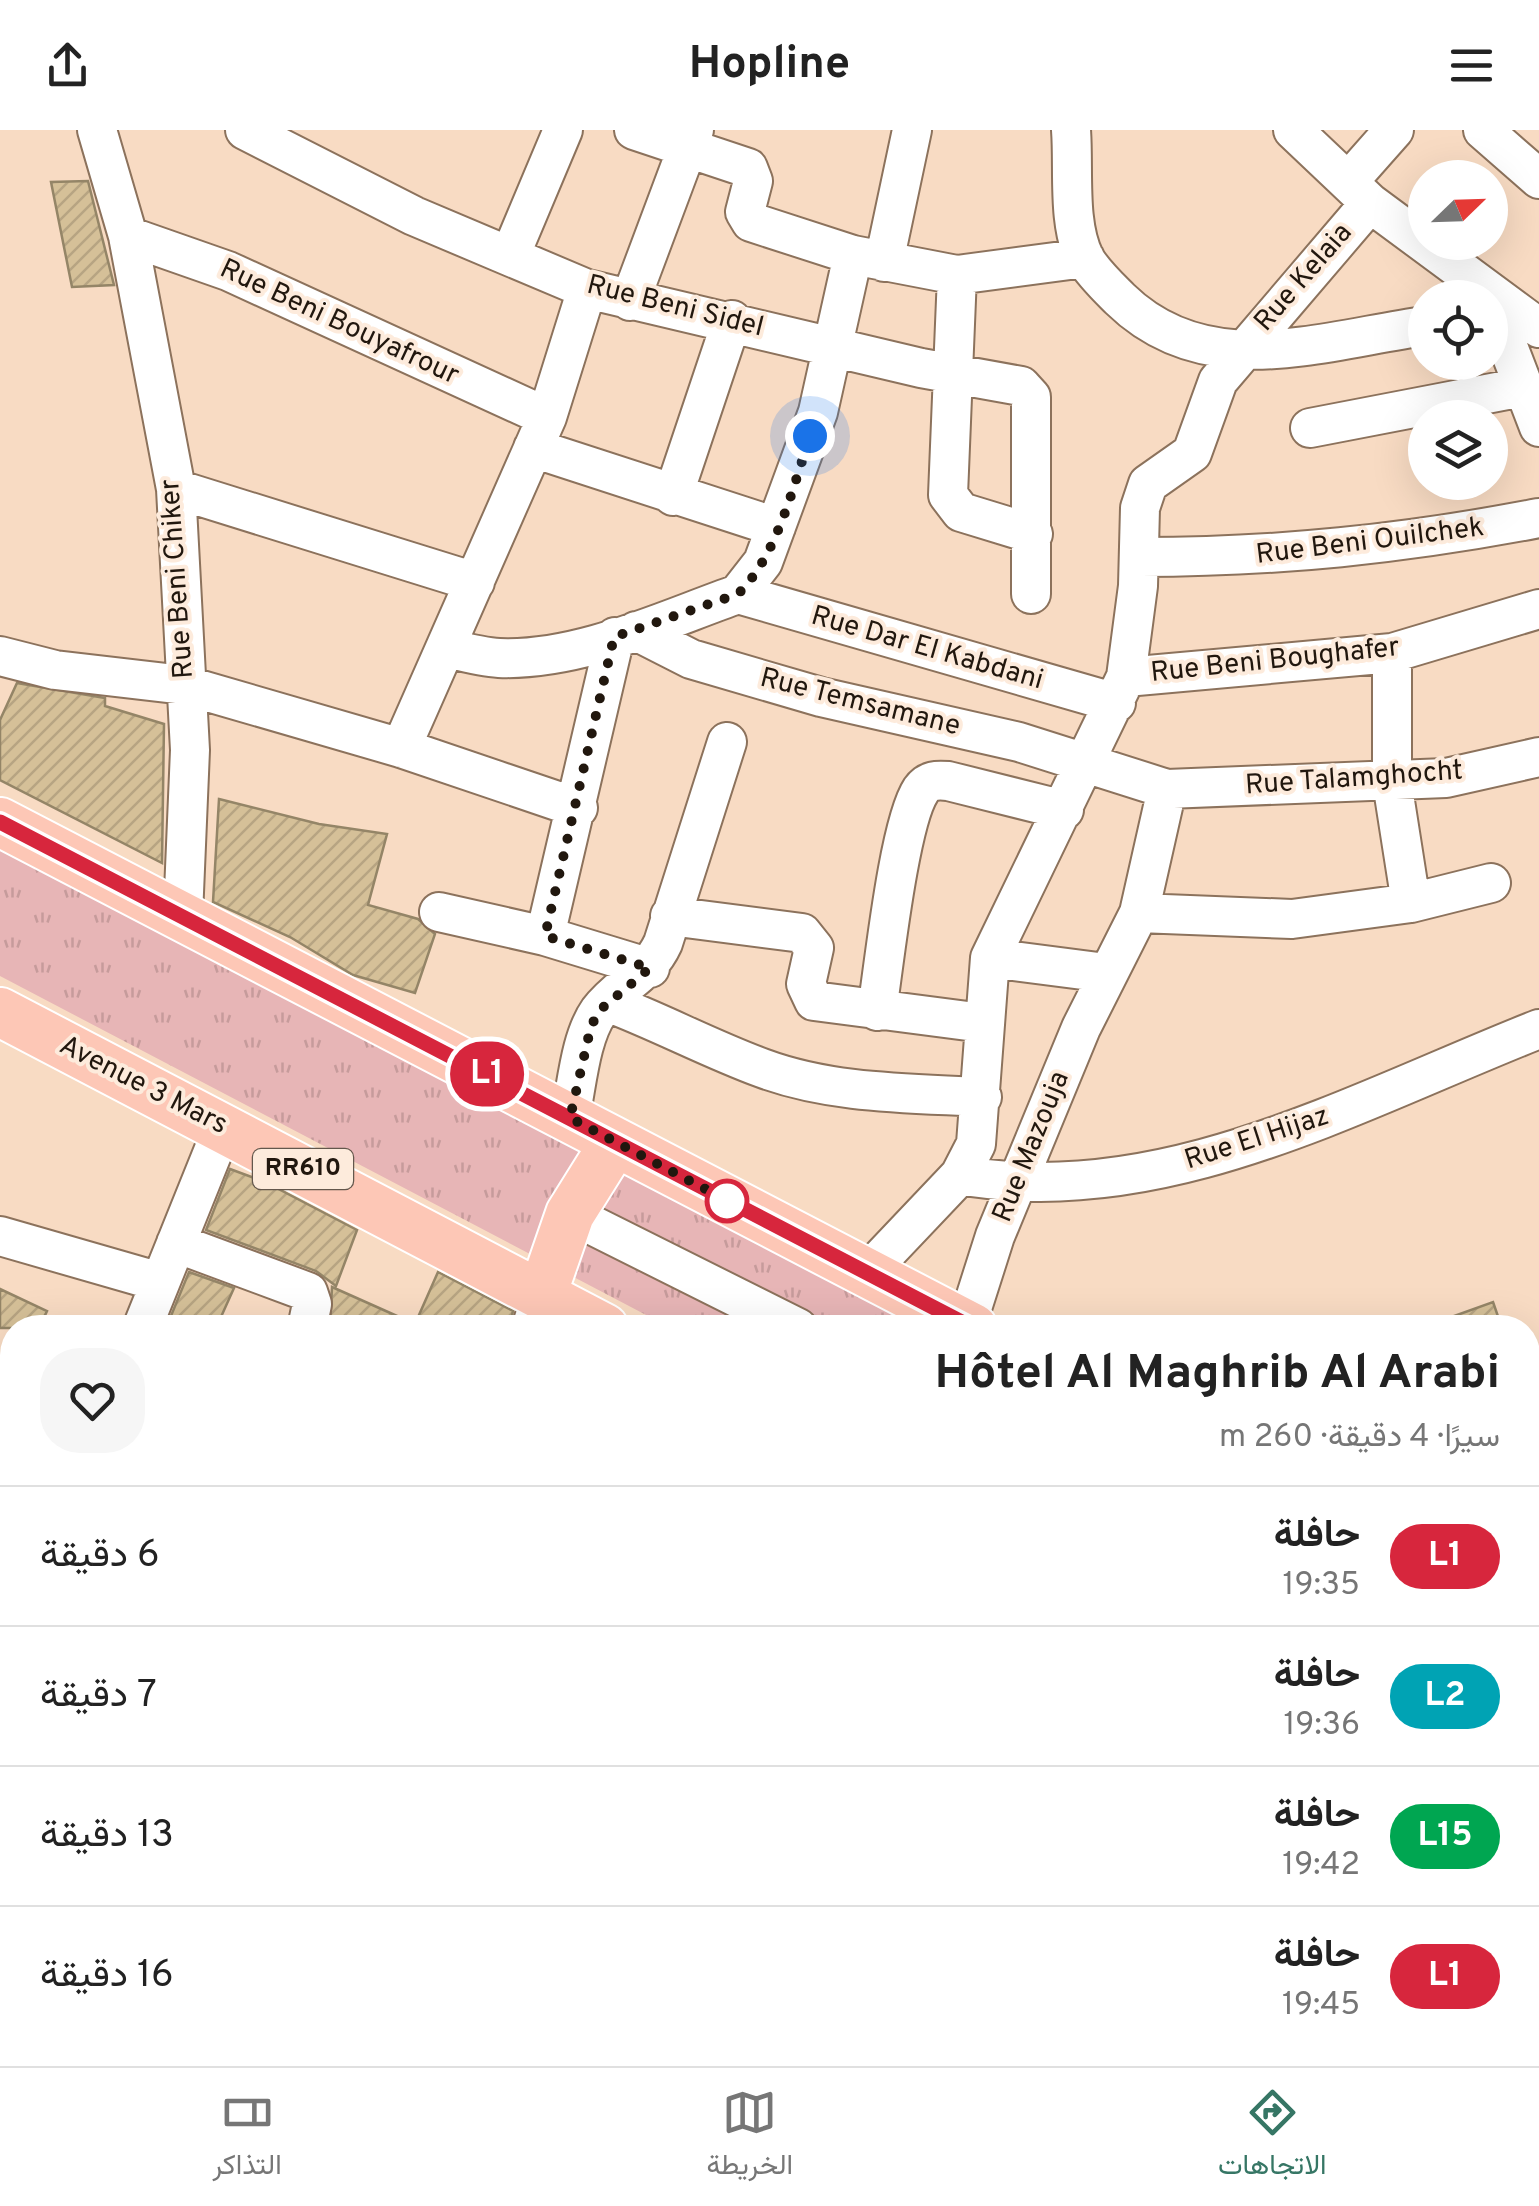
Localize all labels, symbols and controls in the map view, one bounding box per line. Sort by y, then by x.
text: Hopline [689,37,850,94]
icon: share [40,38,95,93]
icon: menu [1444,38,1499,93]
north arrow [1408,160,1508,260]
map controls [1408,160,1508,500]
street label: Rue Kelaia [1247,216,1361,340]
street label: Rue Beni Bouyafrour [214,252,465,394]
street label: Rue Beni Sidel [583,268,767,346]
button: locate [1408,280,1508,380]
button: layers [1408,400,1508,500]
your location [785,411,835,461]
street label: Rue Beni Chiker [153,478,203,680]
street label: Rue Beni Ouilchek [1254,510,1486,574]
street label: Rue Dar El Kabdani [807,599,1047,699]
street label: Rue Beni Boughafer [1149,630,1401,692]
street label: Rue Temsamane [756,661,964,745]
street label: Rue Talamghocht [1244,753,1464,805]
street label: Avenue 3 Mars [53,1028,233,1144]
line badge: L1 [442,1042,532,1106]
text: L1 [470,1052,504,1096]
street label: Rue Mazouja [985,1066,1079,1228]
street label: Rue El Hijaz [1180,1099,1334,1179]
road number: RR610 [253,1149,353,1189]
unlabelled marker [706,1180,748,1222]
text: Hôtel Al Maghrib Al Arabi [935,1345,1500,1405]
button: heart [40,1348,145,1453]
text: سيرًا · 4 دقيقة · 260 m [1219,1418,1500,1458]
text: حافلة [1274,1512,1360,1561]
text: 6 دقيقة [40,1532,160,1581]
text: L1 [1428,1534,1462,1578]
text: 19:35 [1283,1566,1360,1606]
text: حافلة [1274,1652,1360,1701]
text: 7 دقيقة [40,1672,157,1721]
text: L2 [1424,1674,1466,1718]
text: 19:36 [1283,1706,1360,1746]
text: حافلة [1274,1792,1360,1841]
text: 13 دقيقة [40,1812,174,1861]
text: L15 [1417,1814,1473,1858]
text: 19:42 [1282,1846,1360,1886]
text: حافلة [1274,1932,1360,1981]
text: 16 دقيقة [40,1952,174,2001]
text: L1 [1428,1954,1462,1998]
text: 19:45 [1282,1986,1360,2026]
tab: التذاكر [212,2085,282,2189]
tab: الخريطة [706,2085,793,2189]
tab: الاتجاهات [1218,2085,1327,2189]

